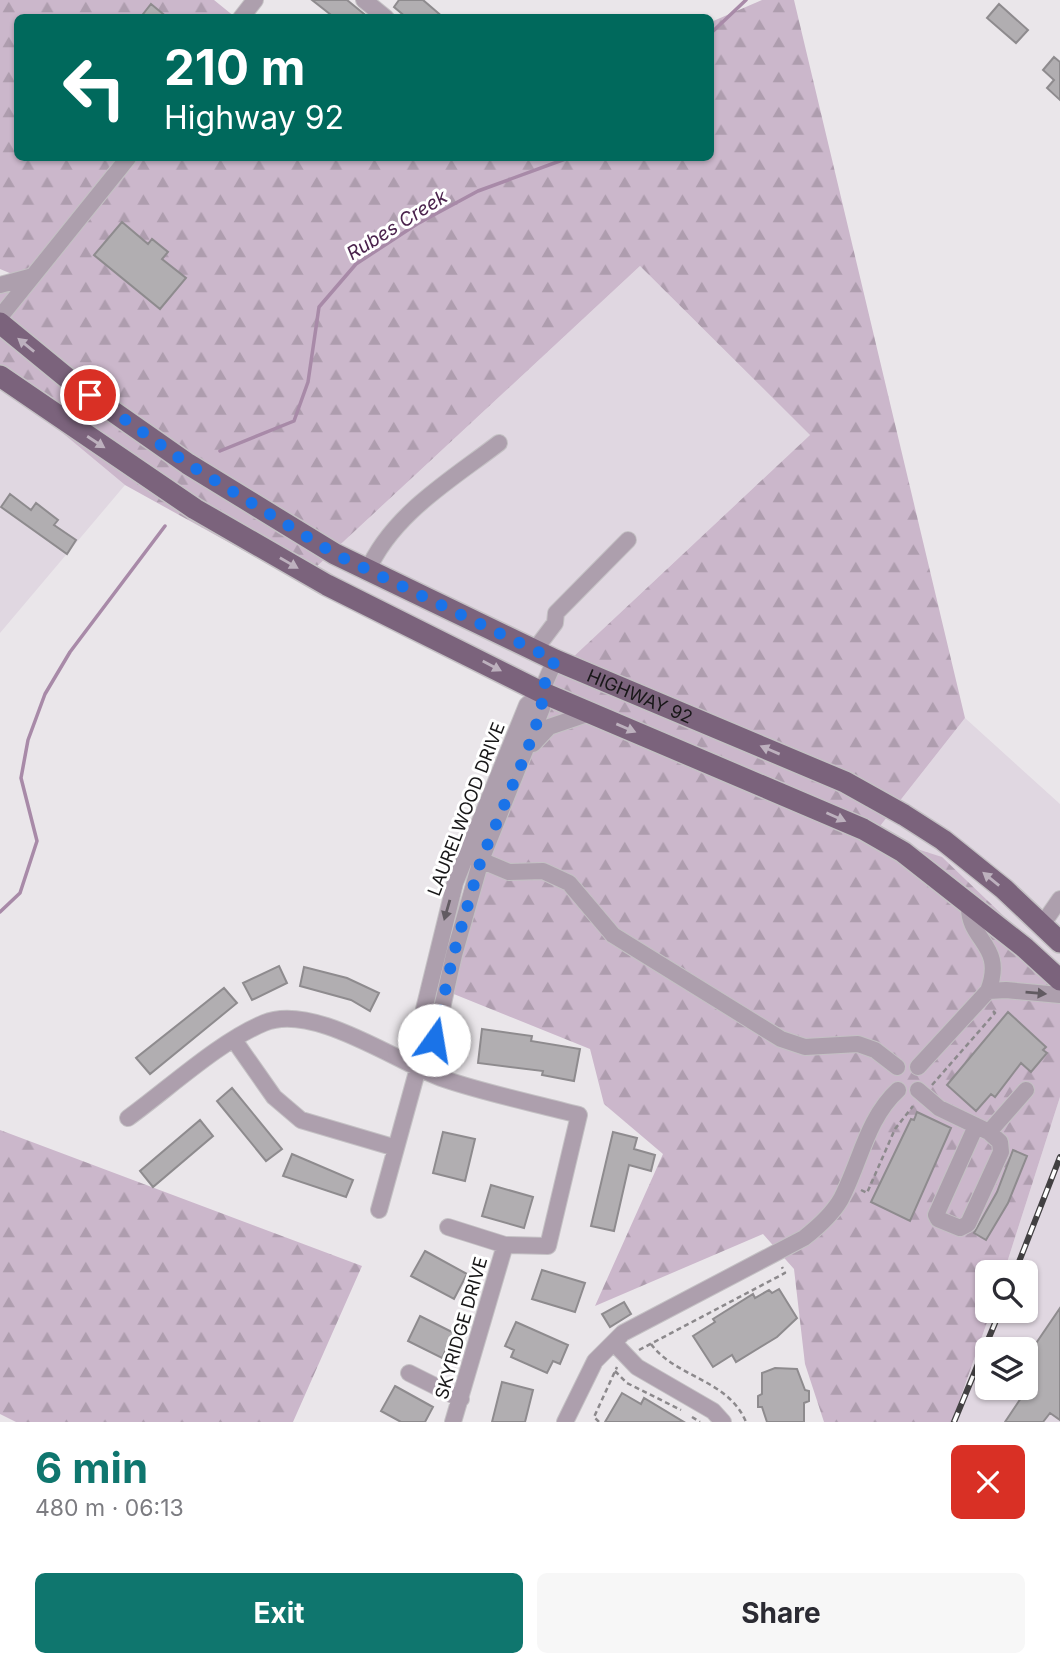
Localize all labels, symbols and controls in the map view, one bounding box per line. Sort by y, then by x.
text: 210 m [164,38,305,97]
icon: left [49,42,140,133]
text: Highway 92 [164,98,344,137]
water label: Rubes Creek [342,185,452,265]
one-way arrow [18,338,35,353]
pin [60,365,120,425]
icon: arrive [71,376,109,414]
one-way arrow [86,436,106,449]
one-way arrow [279,557,299,569]
one-way arrow [482,660,501,672]
street label: HIGHWAY 92 [584,664,696,727]
street label: LAURELWOOD DRIVE [423,719,509,899]
one-way arrow [616,723,637,734]
one-way arrow [760,744,780,756]
one-way arrow [826,811,846,823]
one-way arrow [983,872,1000,887]
one-way arrow [441,900,452,922]
one-way arrow [1026,987,1048,998]
position arrow [397,1003,471,1077]
street label: SKYRIDGE DRIVE [431,1254,491,1402]
map controls [975,1260,1038,1400]
button: search [975,1260,1038,1323]
button: layers [975,1337,1038,1400]
text: 6 min [35,1442,148,1493]
button: close [951,1445,1025,1519]
text: 480 m · 06:13 [35,1494,184,1522]
button: Exit [35,1573,523,1653]
button: Share [537,1573,1025,1653]

